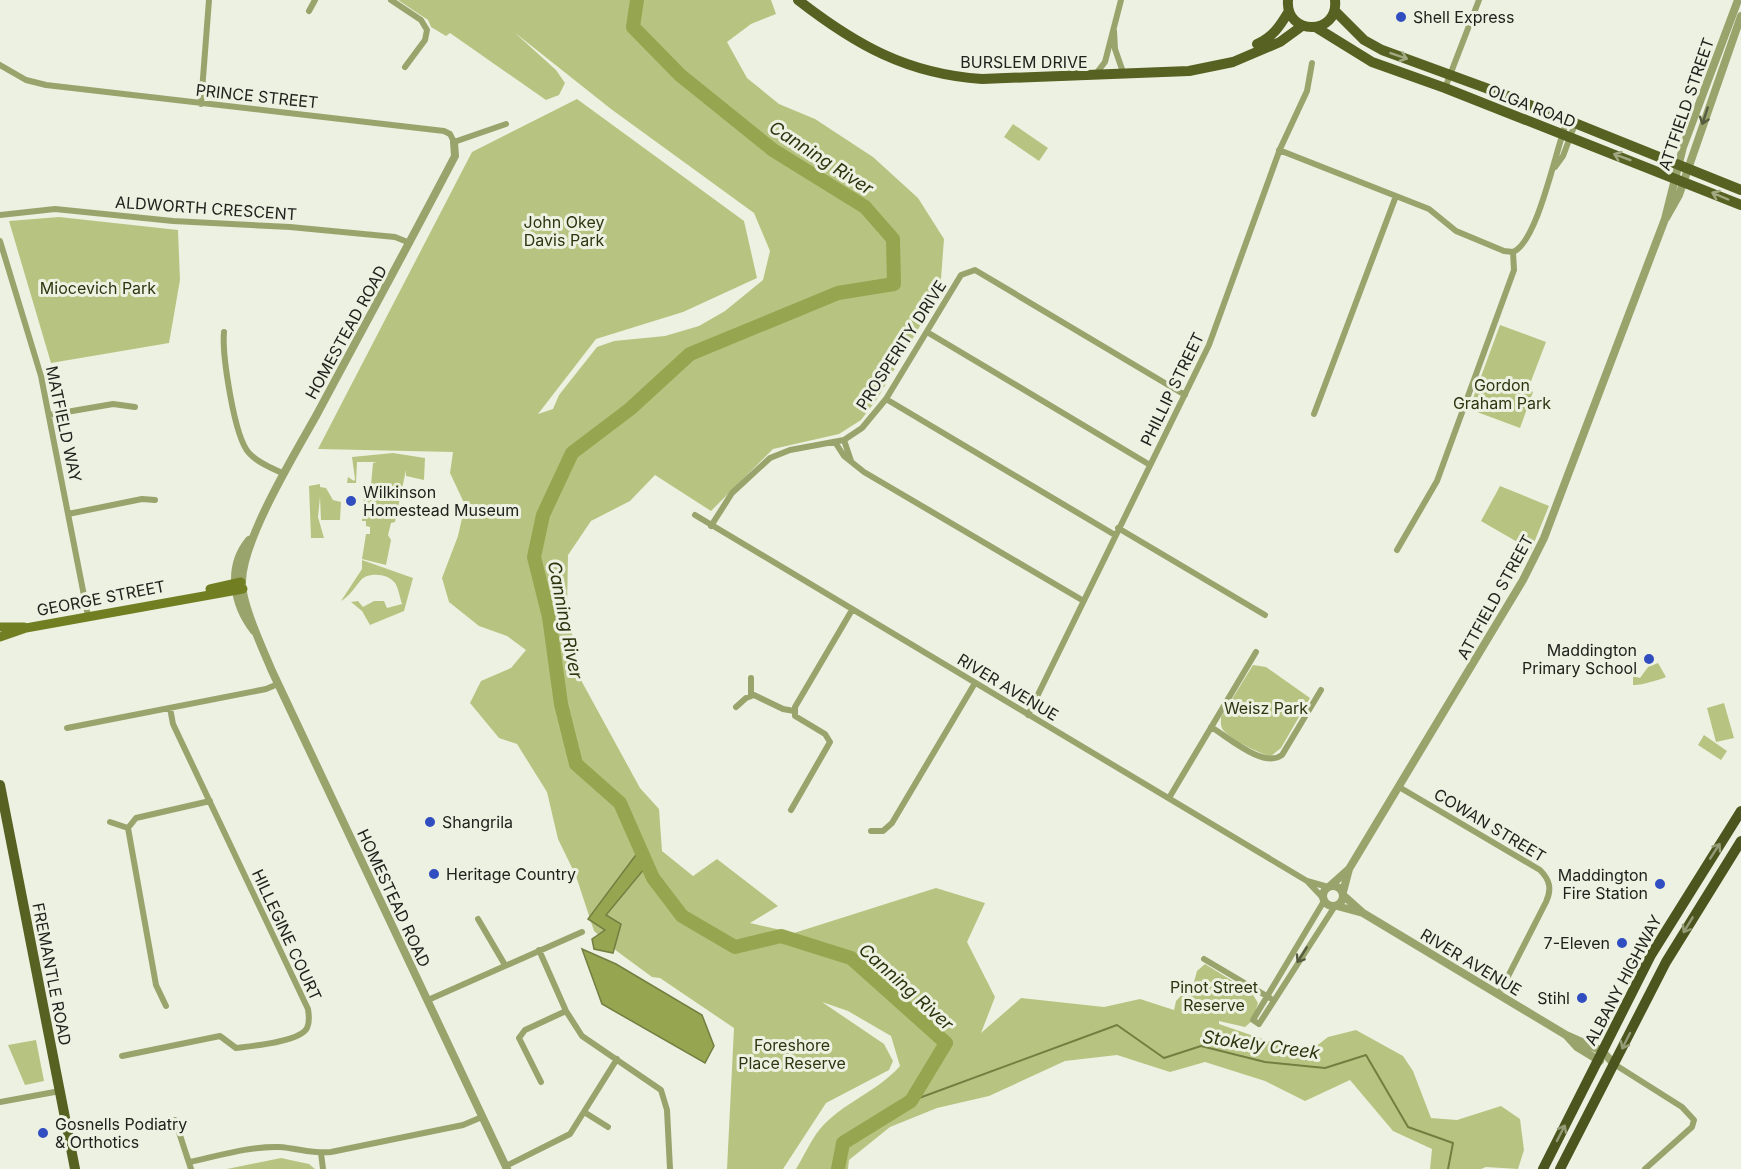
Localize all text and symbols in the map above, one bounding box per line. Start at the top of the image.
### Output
place label: Shell Express [1413,7,1514,27]
marker: Shell Express [1394,10,1408,24]
street label: ATTFIELD STREET [1654,35,1718,173]
one-way arrow [1389,51,1408,62]
street label: BURSLEM DRIVE [960,52,1088,72]
street label: PRINCE STREET [195,80,319,112]
street label: OLGA ROAD [1485,80,1579,132]
one-way arrow [1698,106,1709,125]
water label: Canning River [765,116,878,200]
one-way arrow [1614,151,1632,162]
one-way arrow [1711,190,1730,201]
street label: ALDWORTH CRESCENT [114,192,298,224]
park label: John Okey Davis Park [524,212,604,250]
street label: HOMESTEAD ROAD [301,262,391,402]
street label: PROSPERITY DRIVE [852,277,950,413]
park label: Miocevich Park [40,278,156,298]
street label: PHILLIP STREET [1136,329,1208,449]
street label: MATFIELD WAY [42,364,86,484]
park label: Gordon Graham Park [1453,375,1551,413]
place label: Wilkinson Homestead Museum [363,482,519,520]
marker: Wilkinson Homestead Museum [344,494,358,508]
street label: ATTFIELD STREET [1452,531,1538,663]
water label: Canning River [544,559,587,682]
street label: GEORGE STREET [35,576,167,620]
place label: Maddington Primary School [1522,640,1637,678]
street label: RIVER AVENUE [954,649,1062,725]
marker: Maddington Primary School [1642,652,1656,666]
park label: Weisz Park [1224,698,1308,718]
street label: COWAN STREET [1430,784,1550,866]
place label: Shangrila [442,812,513,832]
marker: Shangrila [423,815,437,829]
street label: HOMESTEAD ROAD [353,826,435,970]
one-way arrow [1709,843,1721,860]
place label: Heritage Country [446,864,576,884]
place label: Maddington Fire Station [1558,865,1648,903]
street label: HILLEGINE COURT [248,866,326,1004]
marker: Heritage Country [427,867,441,881]
marker: Maddington Fire Station [1653,877,1667,891]
street label: FREMANTLE ROAD [28,901,76,1047]
street label: ALBANY HIGHWAY [1580,911,1666,1049]
one-way arrow [1681,916,1693,933]
street label: RIVER AVENUE [1417,924,1525,1000]
place label: 7-Eleven [1544,933,1610,953]
marker: 7-Eleven [1615,936,1629,950]
water label: Canning River [855,939,959,1035]
one-way arrow [1296,946,1308,963]
park label: Pinot Street Reserve [1170,977,1258,1015]
place label: Stihl [1537,988,1570,1008]
marker: Stihl [1575,991,1589,1005]
water label: Stokely Creek [1201,1026,1322,1063]
one-way arrow [1620,1031,1631,1049]
park label: Foreshore Place Reserve [738,1035,846,1073]
place label: Gosnells Podiatry & Orthotics [55,1114,187,1152]
one-way arrow [1555,1125,1567,1143]
marker: Gosnells Podiatry & Orthotics [36,1126,50,1140]

